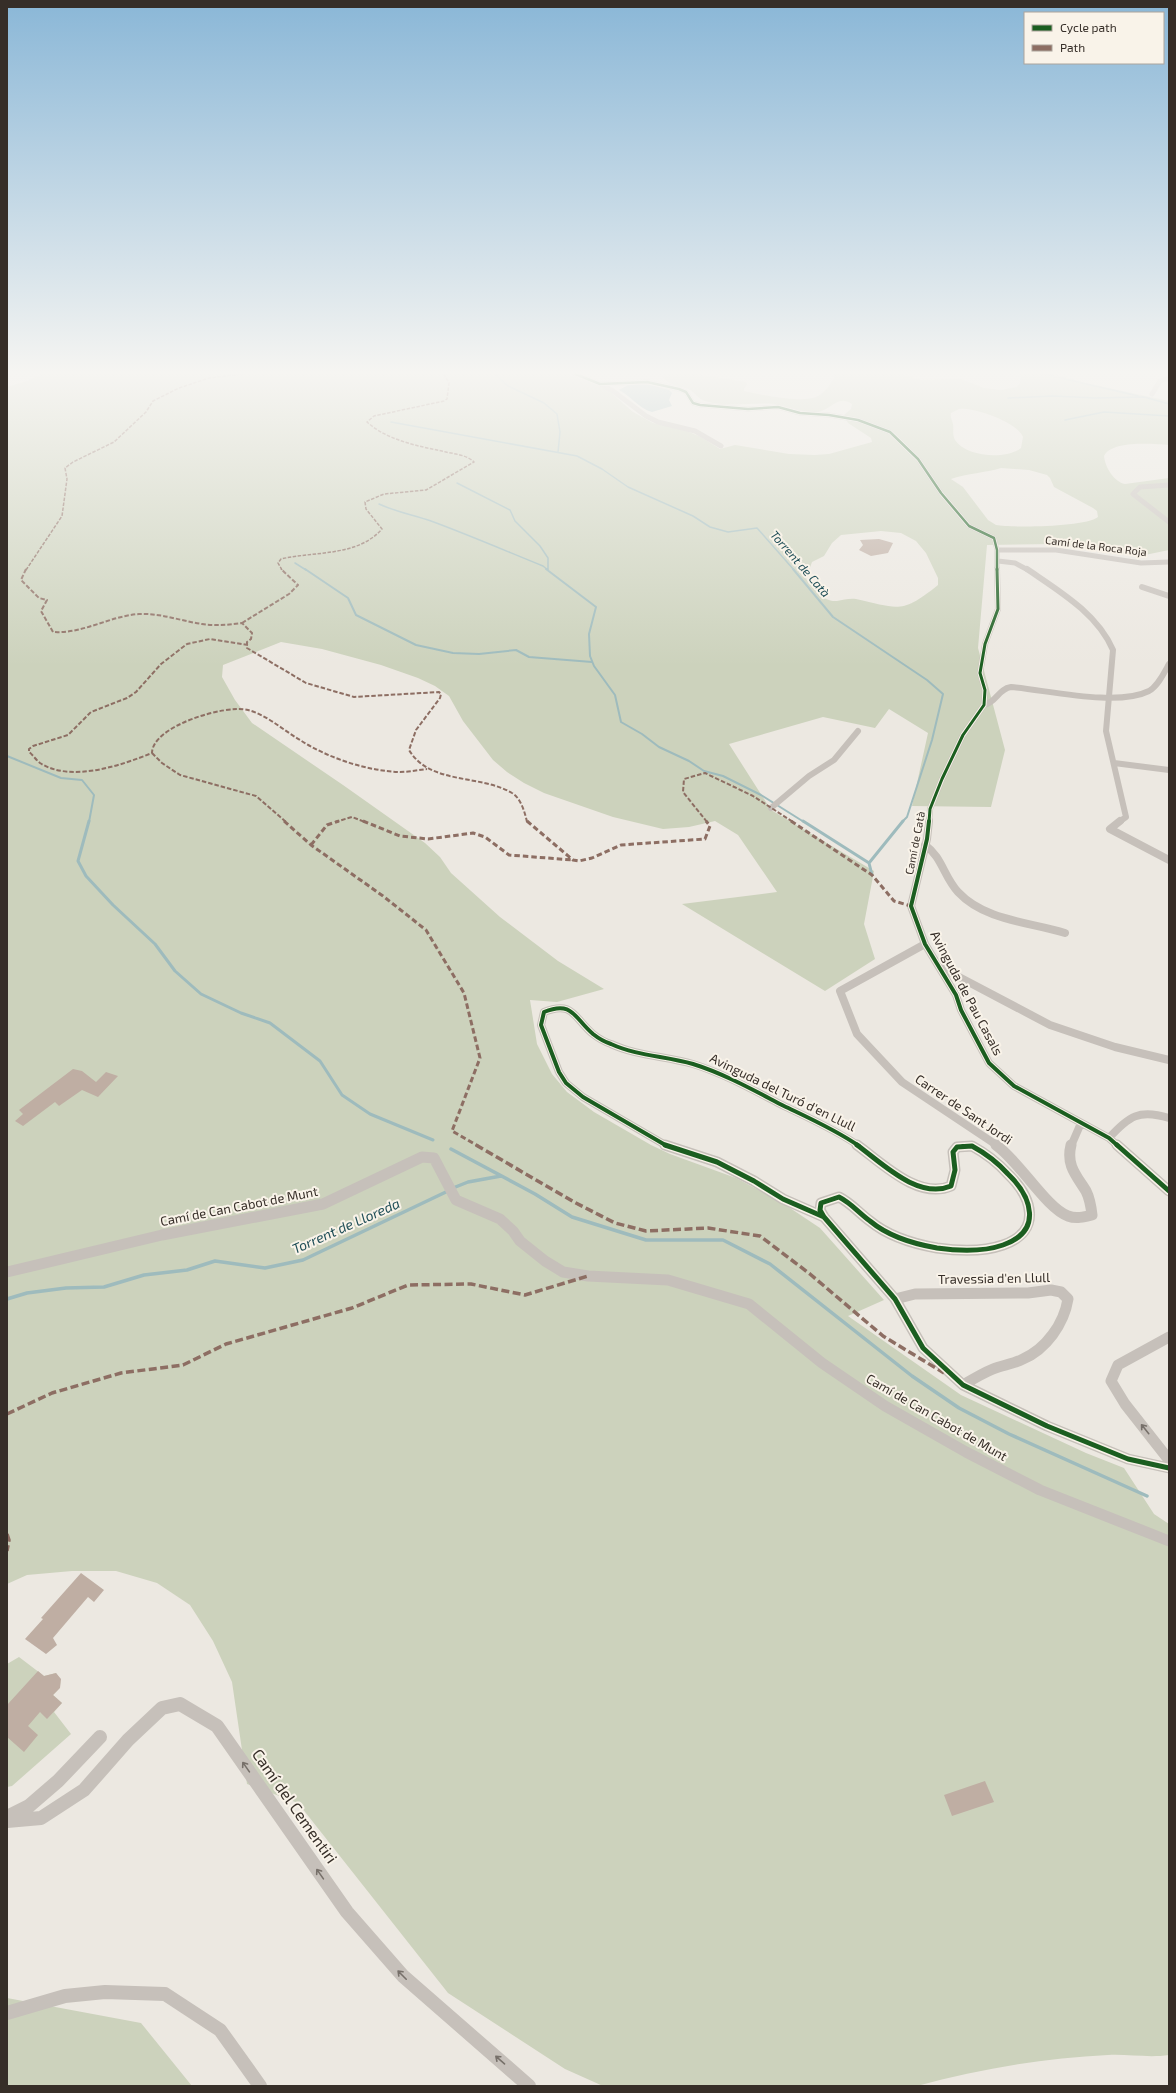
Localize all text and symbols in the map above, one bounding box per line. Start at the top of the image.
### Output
legend [1024,12,1164,64]
text: Cycle path [1060,20,1117,34]
text: Path [1060,40,1085,54]
water label: Torrent de Catà [768,527,833,600]
street label: Camí de la Roca Roja [1044,533,1148,559]
street label: Camí de Catà [902,810,927,876]
street label: Avinguda de Pau Casals [927,928,1007,1058]
street label: Avinguda del Turó d'en Llull [707,1050,859,1134]
street label: Carrer de Sant Jordi [912,1070,1016,1148]
street label: Camí de Can Cabot de Munt [159,1183,319,1229]
water label: Torrent de Lloreda [289,1194,402,1257]
street label: Travessia d'en Llull [938,1269,1050,1287]
street label: Camí de Can Cabot de Munt [864,1370,1010,1464]
one-way arrow [1141,1423,1150,1434]
street label: Camí del Cementiri [249,1745,342,1867]
one-way arrow [242,1762,250,1773]
one-way arrow [316,1869,324,1880]
one-way arrow [397,1970,407,1980]
one-way arrow [495,2056,505,2065]

